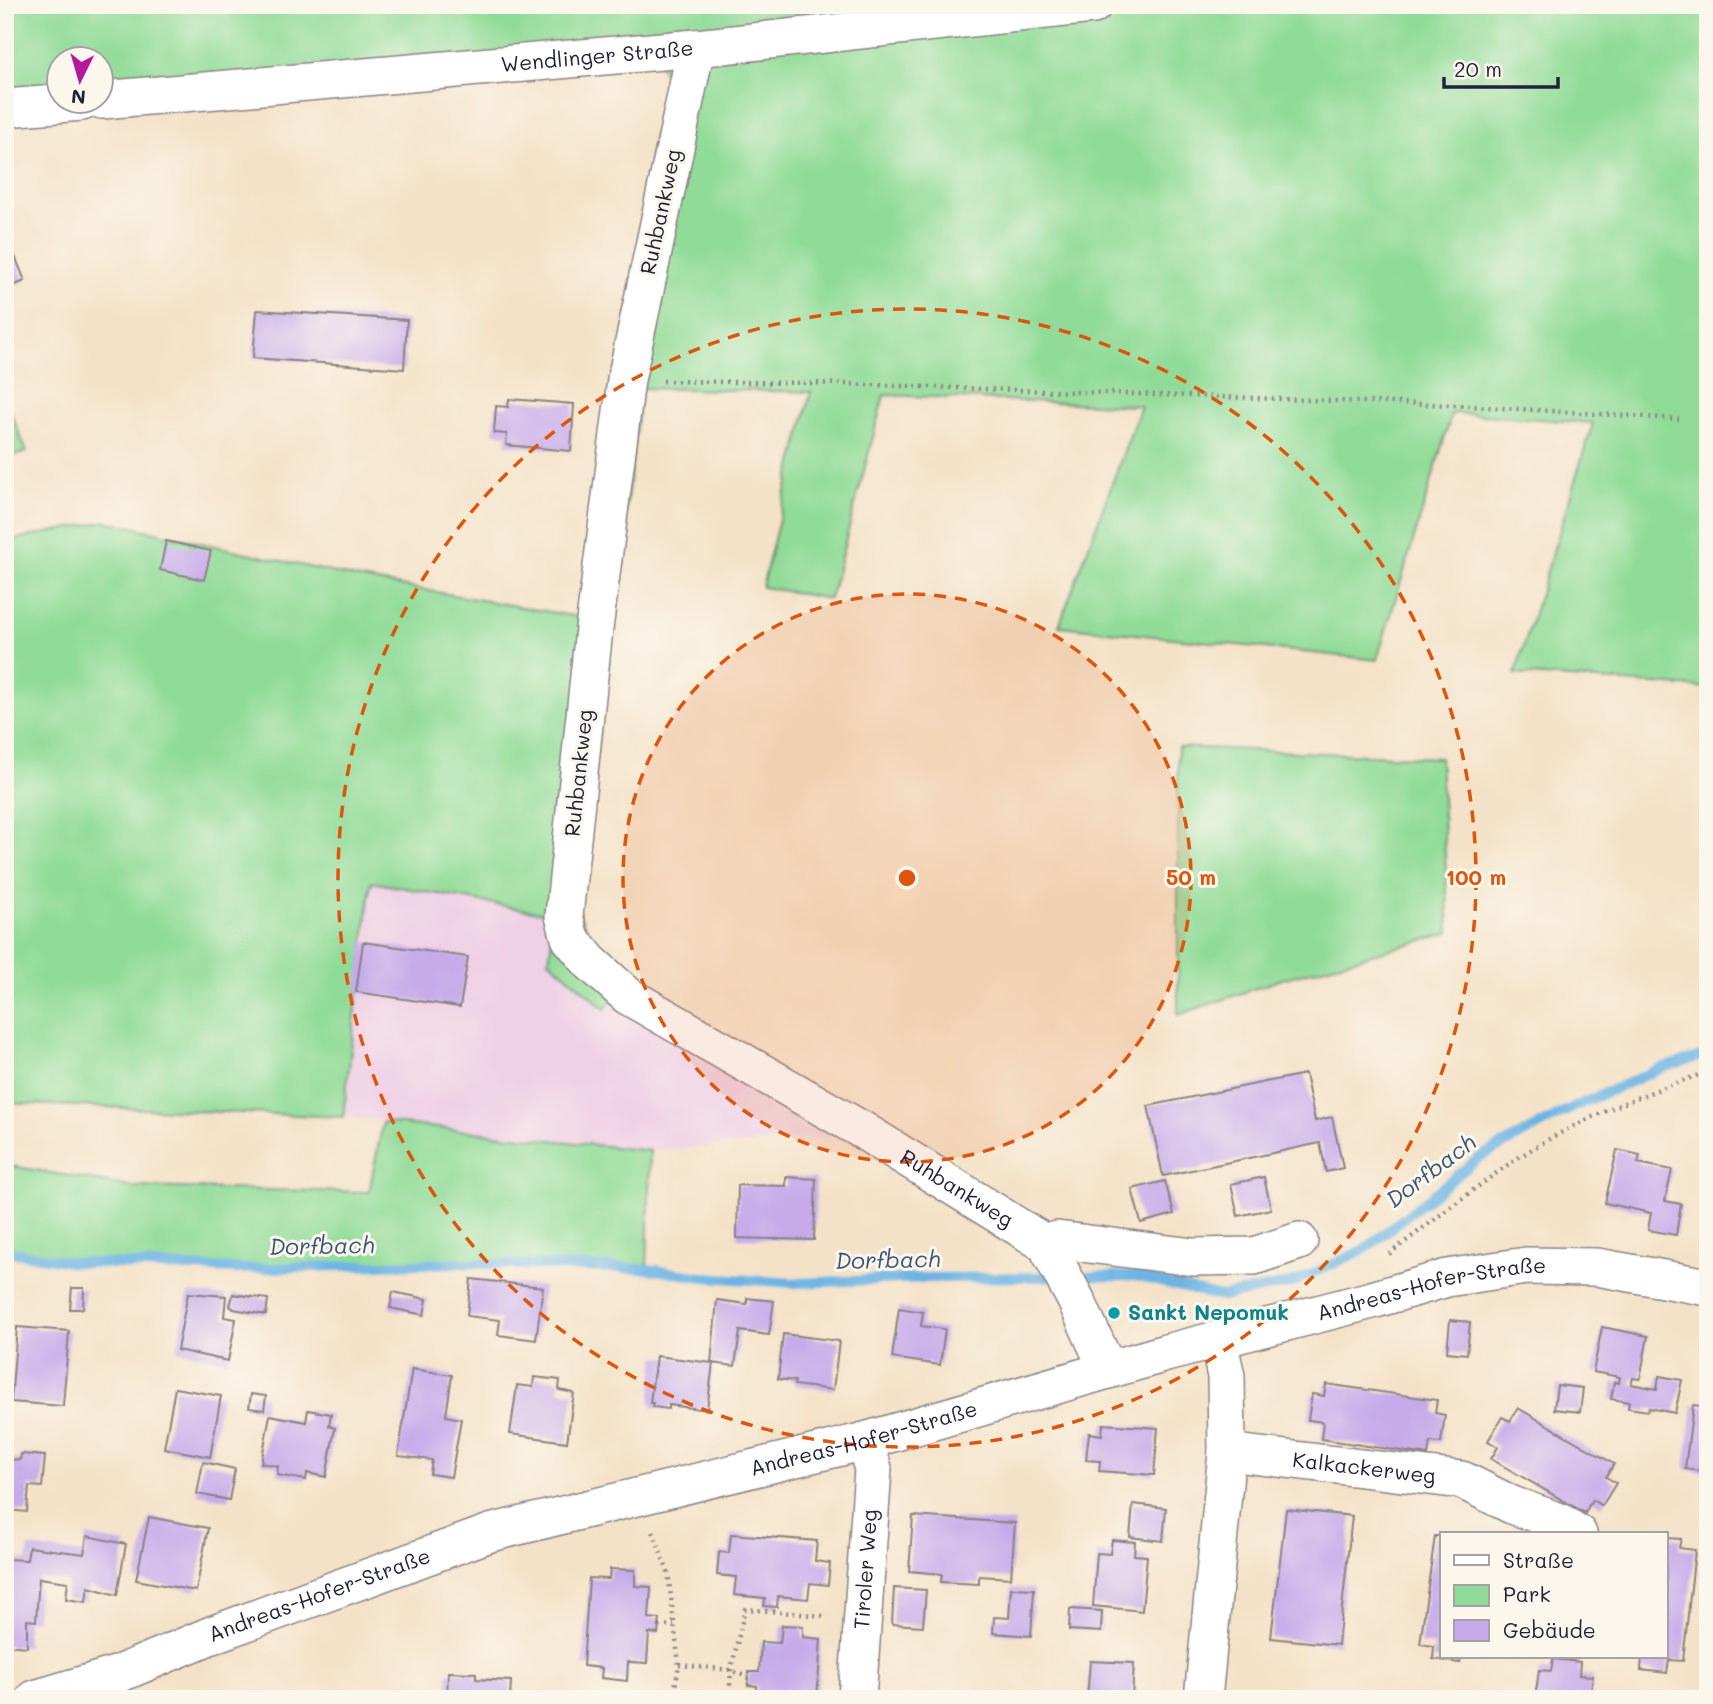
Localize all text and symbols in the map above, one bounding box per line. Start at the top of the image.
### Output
street label: Wendlinger Straße [500,33,694,77]
north arrow [46,46,116,116]
scale bar [1444,46,1557,90]
text: 20 m [1454,55,1502,82]
text: N [70,84,87,111]
street label: Ruhbankweg [633,147,686,277]
street label: Ruhbankweg [557,708,598,838]
text: 50 m [1166,863,1216,890]
text: 100 m [1446,863,1506,890]
centre of rings [895,866,919,890]
water label: Dorfbach [1379,1126,1482,1214]
street label: Ruhbankweg [896,1142,1019,1232]
water label: Dorfbach [269,1229,375,1261]
water label: Dorfbach [835,1243,941,1275]
street label: Andreas-Hofer-Straße [1314,1251,1546,1326]
place label: Sankt Nepomuk [1128,1298,1289,1325]
marker: Sankt Nepomuk [1106,1305,1122,1321]
street label: Andreas-Hofer-Straße [747,1394,980,1481]
street label: Kalkackerweg [1291,1445,1437,1489]
street label: Tiroler Weg [847,1508,882,1630]
legend [1440,1532,1668,1658]
street label: Andreas-Hofer-Straße [204,1541,434,1647]
text: Straße [1503,1546,1574,1573]
text: Park [1503,1580,1551,1607]
text: Gebäude [1503,1616,1596,1643]

